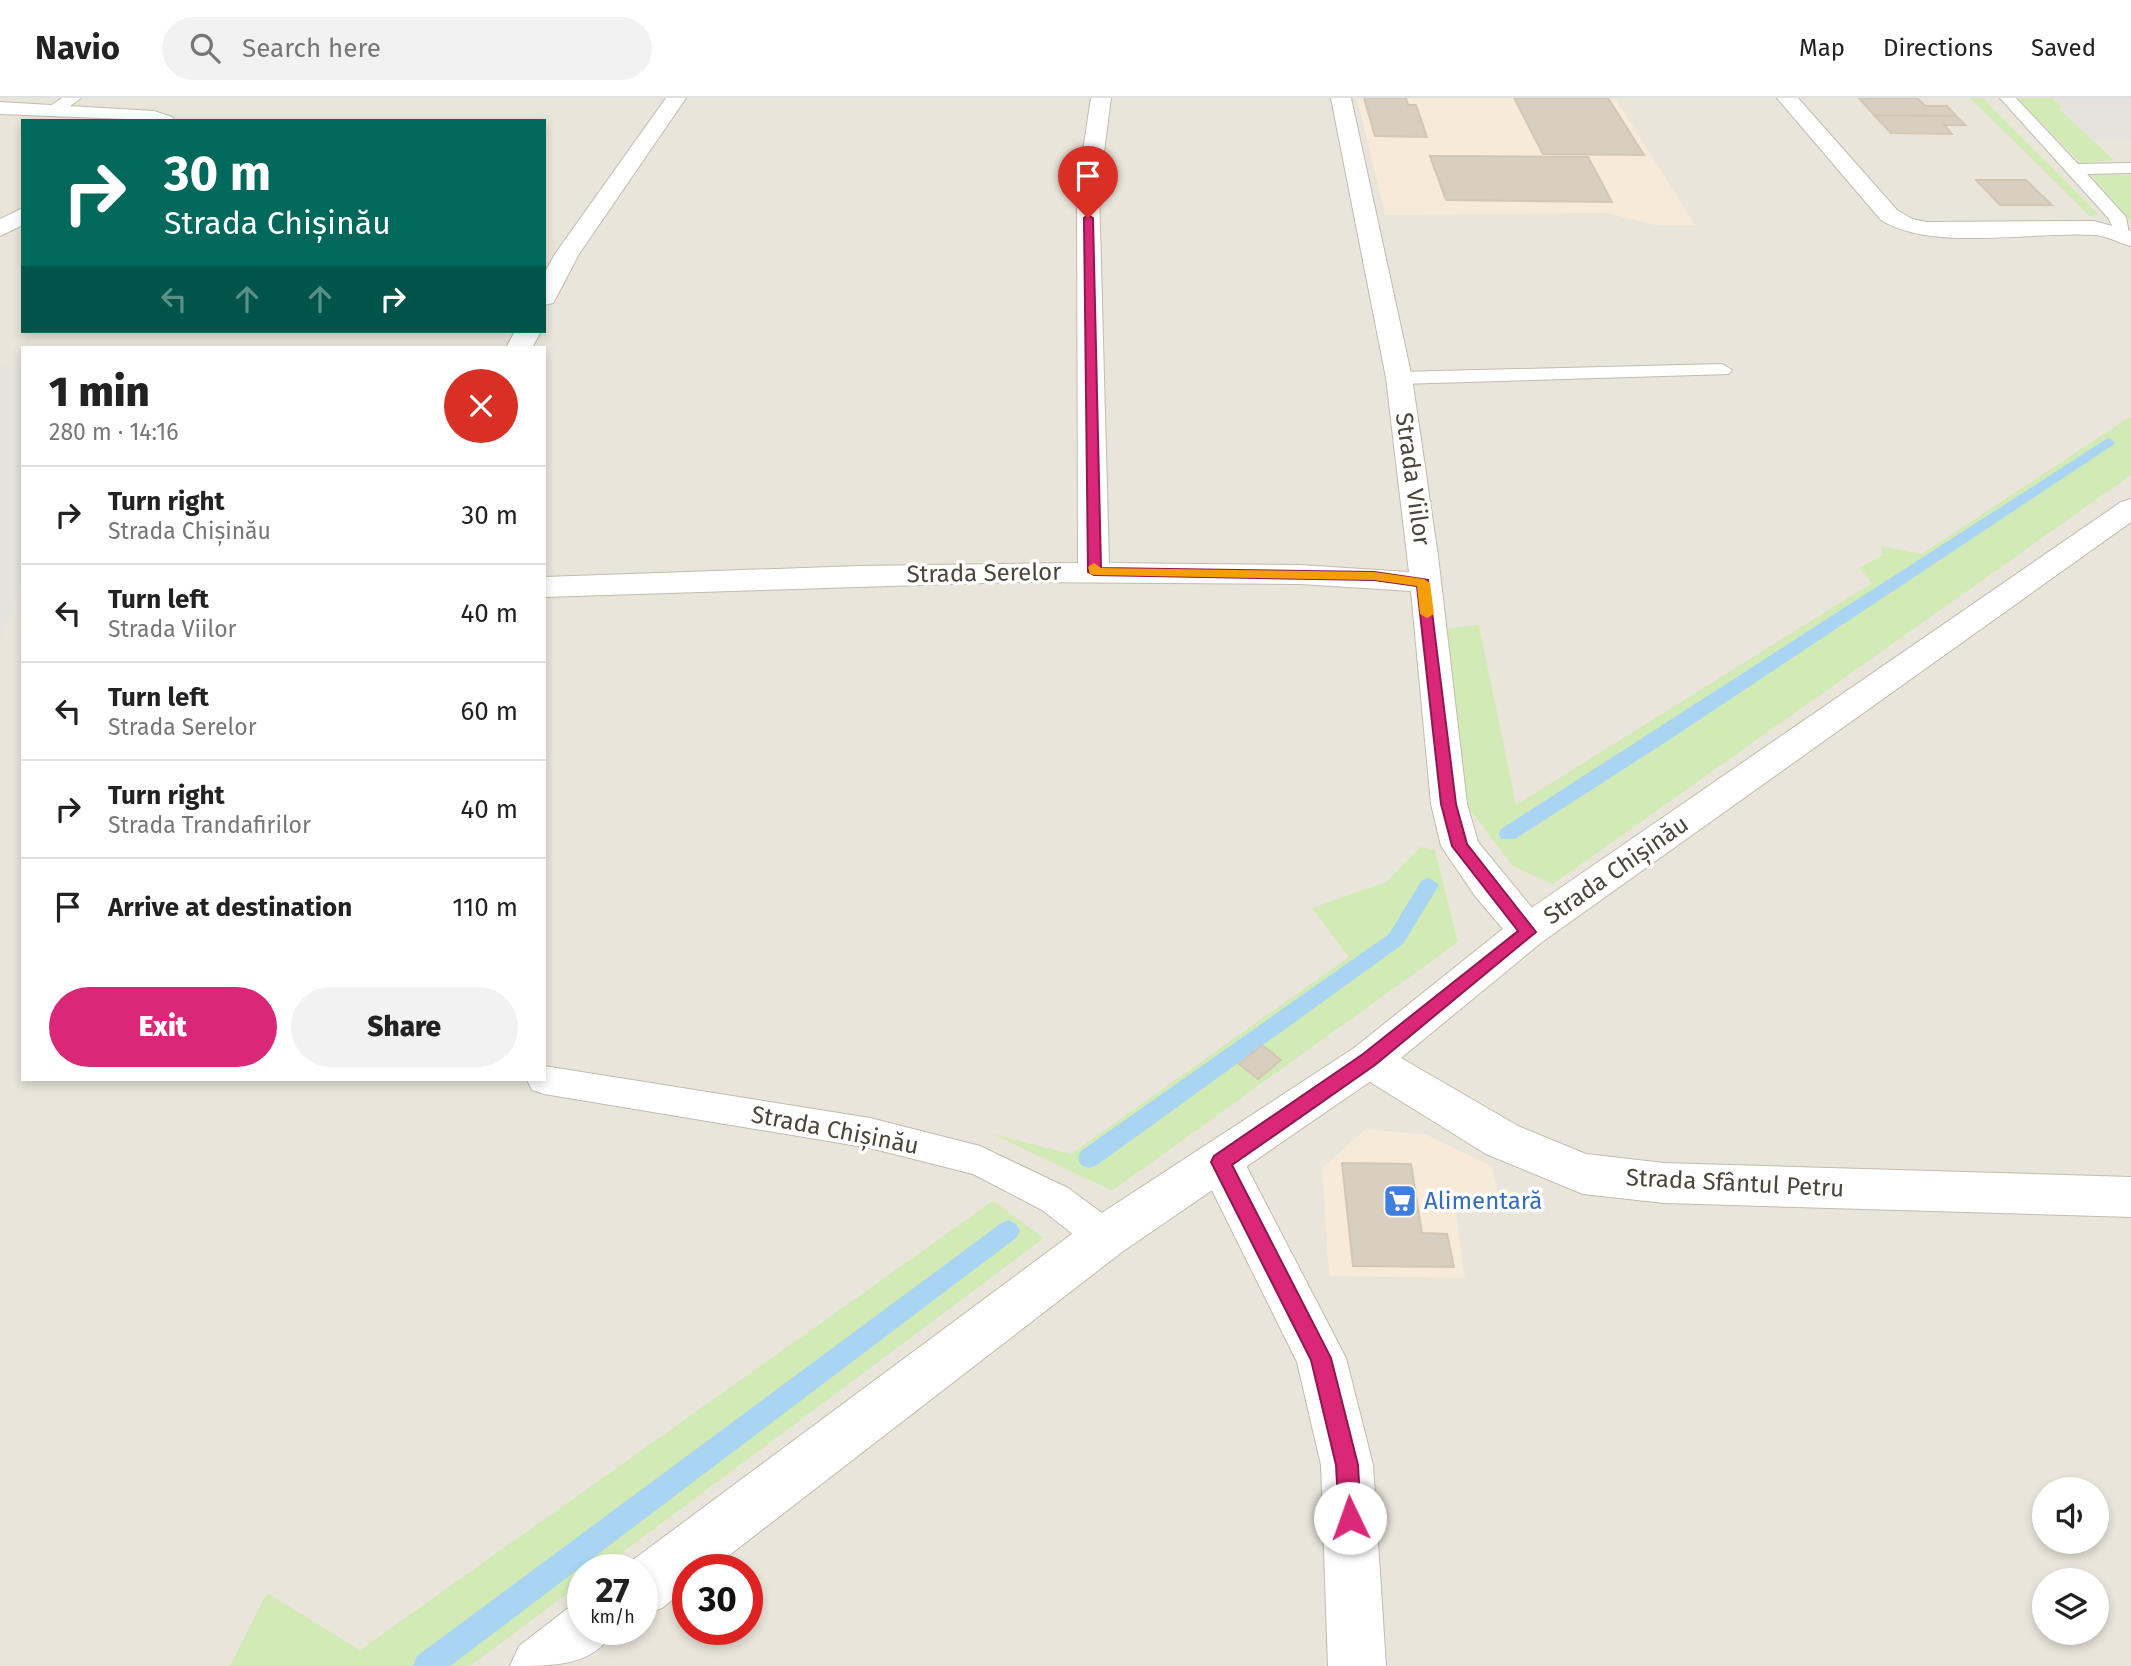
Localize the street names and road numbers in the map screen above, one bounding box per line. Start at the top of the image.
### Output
street label: Strada Viilor [1390,411,1436,548]
street label: Strada Serelor [906,558,1062,588]
street label: Strada Chișinău [1538,810,1694,931]
street label: Strada Chișinău [749,1100,921,1161]
street label: Strada Sfântul Petru [1625,1163,1845,1203]

